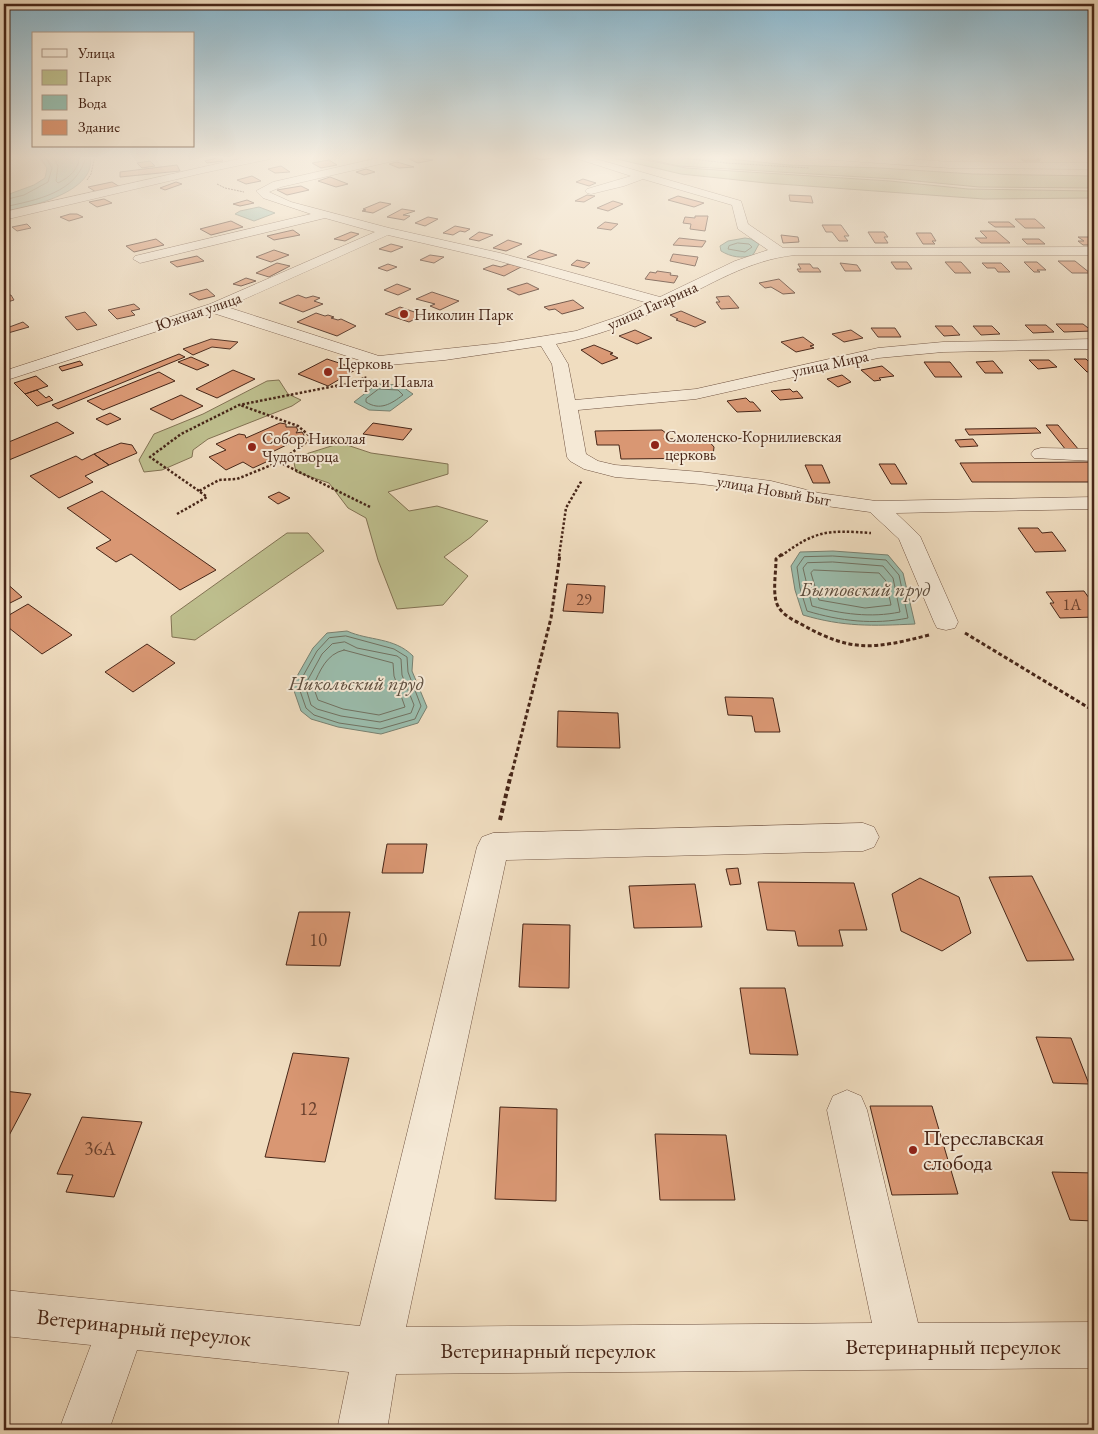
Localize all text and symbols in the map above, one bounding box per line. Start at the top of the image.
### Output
legend [32,32,195,148]
text: Улица [77,43,115,62]
text: Парк [78,67,111,86]
text: Вода [78,93,107,112]
text: Здание [78,117,120,136]
street label: улица Гагарина [604,276,701,335]
street label: Южная улица [152,287,245,336]
place label: Николин Парк [414,304,514,325]
marker: Николин Парк [398,308,410,320]
street label: улица Мира [790,345,871,382]
place label: Церковь Петра и Павла [338,353,434,392]
marker: Церковь Петра и Павла [322,366,334,378]
place label: Смоленско-Корнилиевская церковь [665,426,842,465]
place label: Собор Николая Чудотворца [262,428,366,467]
marker: Смоленско-Корнилиевская церковь [649,439,661,451]
marker: Собор Николая Чудотворца [246,441,258,453]
street label: улица Новый Быт [715,470,833,511]
water label: Бытовский пруд [799,576,930,602]
house number: 29 [576,589,592,610]
house number: 1А [1063,594,1082,615]
water label: Никольский пруд [288,670,423,696]
house number: 10 [309,927,327,952]
house number: 12 [299,1096,317,1121]
place label: Переславская слобода [923,1123,1044,1177]
house number: 36А [84,1136,117,1161]
marker: Переславская слобода [907,1144,919,1156]
street label: Ветеринарный переулок [35,1302,253,1353]
street label: Ветеринарный переулок [845,1332,1061,1361]
street label: Ветеринарный переулок [440,1336,656,1365]

